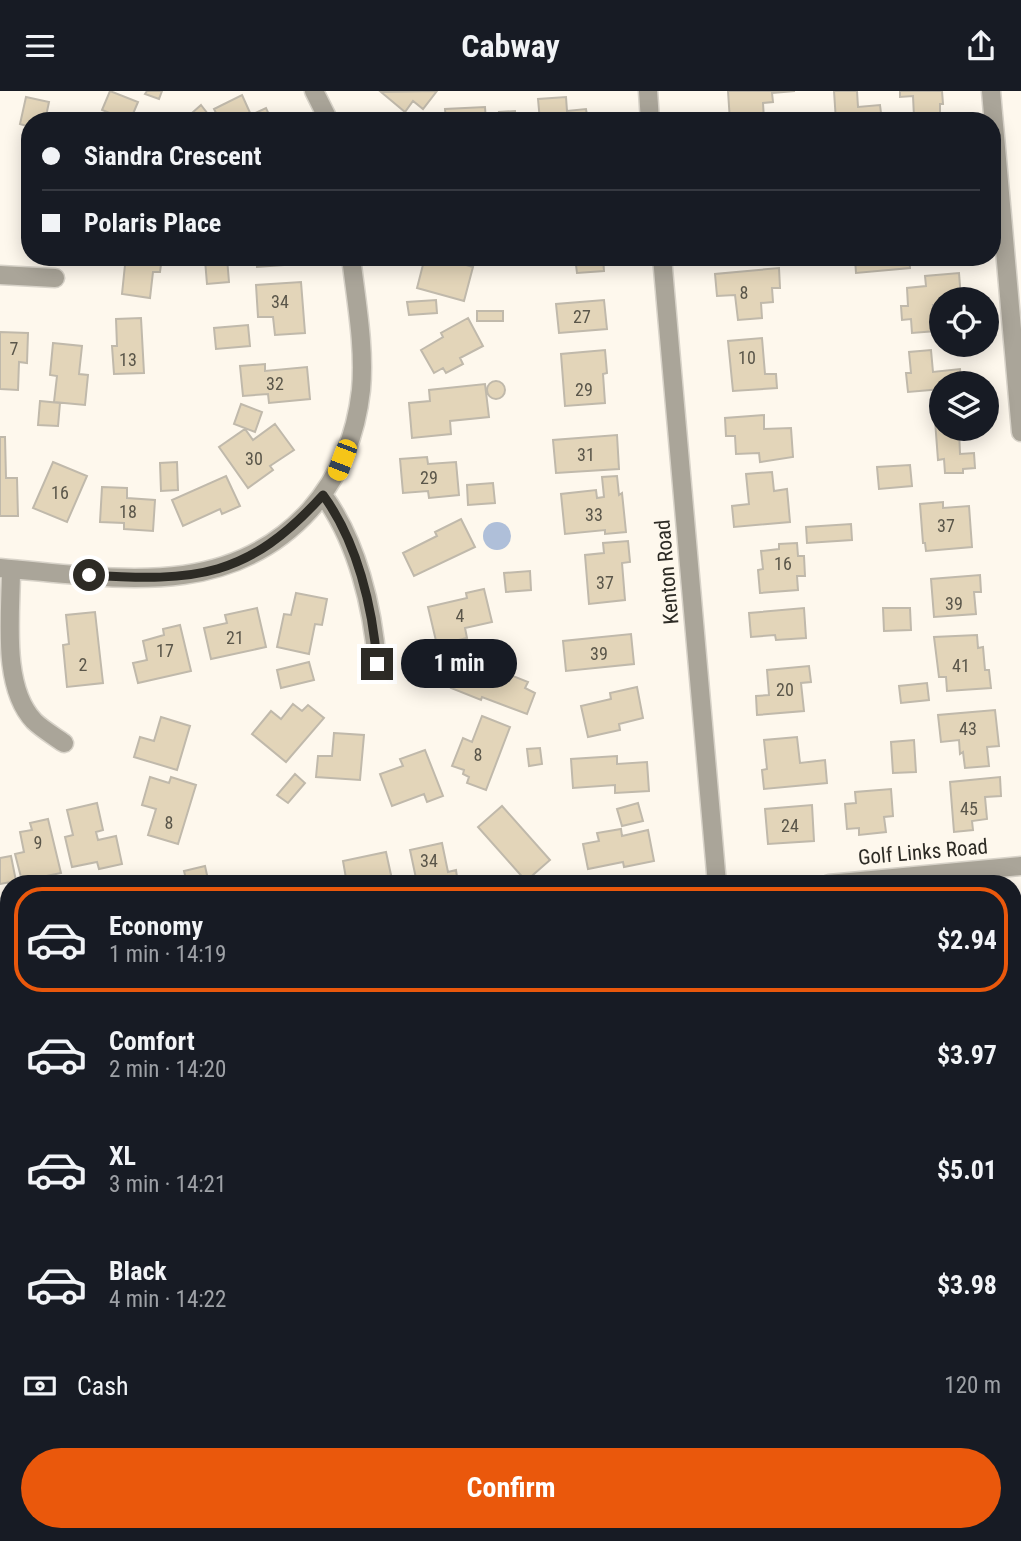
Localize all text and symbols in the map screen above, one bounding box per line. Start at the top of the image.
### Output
icon: menu [21,27,59,65]
text: Cabway [461,27,560,65]
icon: share [962,27,1000,65]
text: Siandra Crescent [84,141,262,171]
text: Polaris Place [84,208,221,238]
house number: 8 [740,282,748,303]
map controls [929,287,999,441]
button: locate [929,287,999,357]
house number: 34 [271,291,289,312]
house number: 27 [573,306,591,327]
house number: 7 [10,338,19,359]
house number: 10 [738,347,756,368]
house number: 13 [119,349,137,370]
button: layers [929,371,999,441]
house number: 32 [266,373,284,394]
house number: 29 [575,379,593,400]
car [325,437,360,483]
house number: 31 [577,444,595,465]
house number: 30 [245,448,263,469]
house number: 29 [420,467,438,488]
house number: 16 [51,482,69,503]
house number: 18 [119,501,137,522]
house number: 33 [585,504,603,525]
house number: 37 [937,515,955,536]
street label: Kenton Road [650,519,684,625]
house number: 16 [774,553,792,574]
route start [73,559,105,591]
house number: 37 [596,572,614,593]
house number: 39 [945,593,963,614]
house number: 4 [456,605,465,626]
house number: 21 [226,627,244,648]
callout: 1 min [402,639,517,689]
house number: 17 [156,640,174,661]
house number: 39 [590,643,608,664]
route end [361,648,393,680]
text: 1 min [433,650,485,677]
house number: 2 [79,654,88,675]
house number: 41 [952,655,970,676]
house number: 20 [776,679,794,700]
house number: 43 [959,718,977,739]
house number: 8 [474,744,482,765]
house number: 45 [960,798,978,819]
house number: 8 [165,812,173,833]
house number: 24 [781,815,799,836]
house number: 9 [34,832,42,853]
street label: Golf Links Road [857,834,989,870]
house number: 34 [420,850,438,871]
icon: car [25,908,88,971]
text: Economy [109,911,203,941]
text: $2.94 [937,925,997,955]
text: 1 min · 14:19 [109,941,226,968]
icon: car [25,1023,88,1086]
text: Comfort [109,1026,195,1056]
text: $3.97 [937,1040,997,1070]
text: 2 min · 14:20 [109,1056,226,1083]
icon: car [25,1138,88,1201]
text: XL [109,1141,136,1171]
text: $5.01 [937,1155,997,1185]
text: 3 min · 14:21 [109,1171,226,1198]
icon: car [25,1253,88,1316]
text: Black [109,1256,167,1286]
text: $3.98 [937,1270,997,1300]
text: 4 min · 14:22 [109,1286,226,1313]
icon: cash [21,1367,59,1405]
text: Cash [77,1371,129,1401]
text: 120 m [944,1372,1001,1399]
button: Confirm [21,1448,1001,1528]

